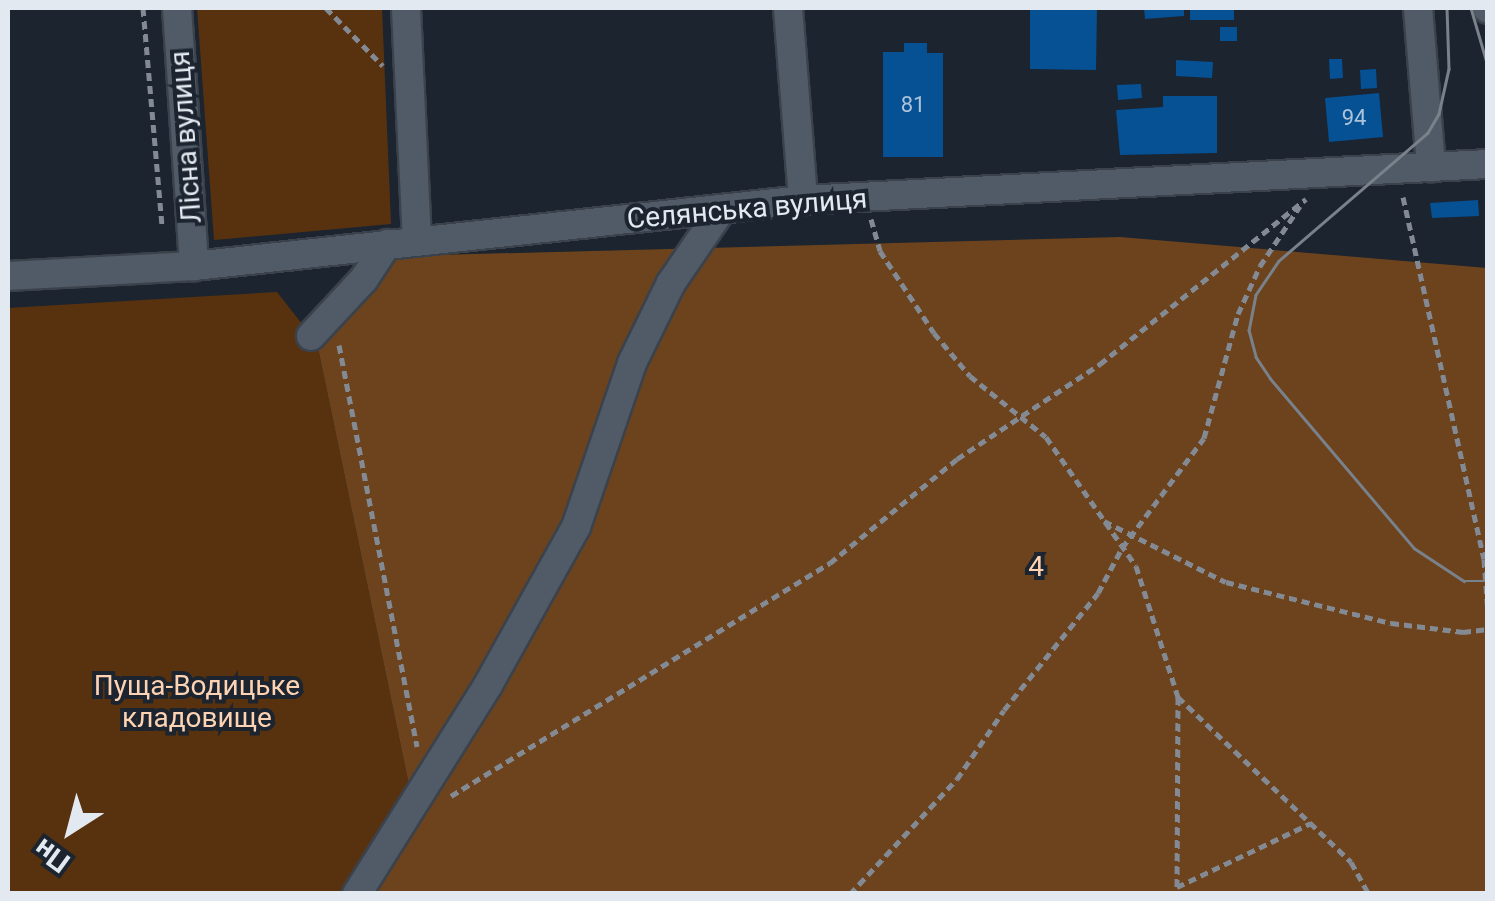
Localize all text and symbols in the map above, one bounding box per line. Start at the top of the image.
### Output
street label: Лісна вулиця [163,50,209,224]
house number: 81 [901,92,925,118]
house number: 94 [1342,105,1366,131]
street label: Селянська вулиця [626,182,868,236]
park label: 4 [1028,550,1044,584]
park label: Пуща-Водицьке кладовище [94,669,300,735]
north arrow [20,781,120,881]
text: Пн [28,832,76,880]

